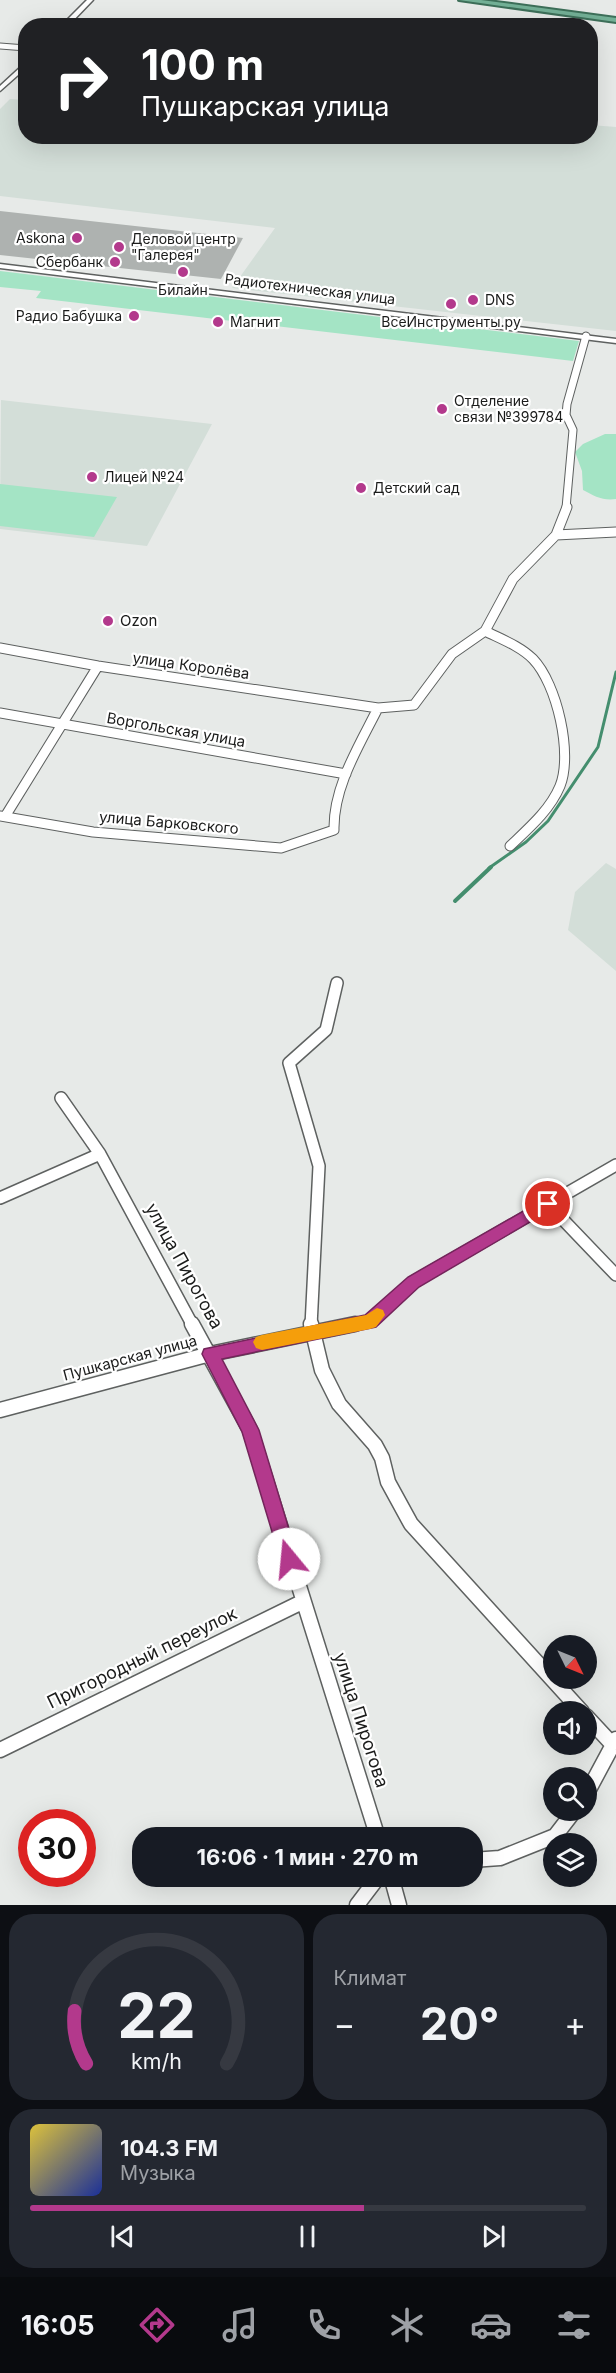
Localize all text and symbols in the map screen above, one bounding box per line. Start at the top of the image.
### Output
text: 100 m [141,39,264,90]
icon: right [42,42,120,120]
text: Пушкарская улица [141,90,389,123]
place label: Askona [16,229,65,246]
place label: Деловой центр "Галерея" [131,230,236,263]
marker: Askona [70,231,84,245]
marker: Деловой центр "Галерея" [112,240,126,254]
place label: Сбербанк [36,253,103,270]
marker: Сбербанк [108,255,122,269]
marker: Билайн [176,265,190,279]
street label: Радиотехническая улица [224,270,396,307]
place label: Билайн [158,281,208,298]
place label: DNS [485,291,515,308]
marker: DNS [466,293,480,307]
marker: ВсеИнструменты.ру [444,297,458,311]
place label: Радио Бабушка [16,307,122,324]
marker: Радио Бабушка [127,309,141,323]
place label: Магнит [230,313,280,330]
place label: ВсеИнструменты.ру [381,313,521,330]
marker: Магнит [211,315,225,329]
place label: Отделение связи №399784 [454,392,563,425]
marker: Отделение связи №399784 [435,402,449,416]
place label: Лицей №24 [104,468,184,485]
marker: Лицей №24 [85,470,99,484]
place label: Детский сад [373,479,460,496]
marker: Детский сад [354,481,368,495]
place label: Ozon [120,611,157,630]
marker: Ozon [101,614,115,628]
street label: улица Королёва [131,648,251,683]
street label: Воргольская улица [105,708,247,751]
street label: улица Барковского [98,807,240,838]
pin [522,1178,573,1229]
icon: arrive [531,1187,564,1220]
street label: улица Пирогова [141,1199,228,1332]
street label: Пушкарская улица [61,1330,199,1385]
position arrow [257,1527,321,1591]
street label: Пригородный переулок [43,1602,240,1713]
north arrow [543,1635,597,1689]
map controls [543,1635,597,1887]
street label: улица Пирогова [330,1650,393,1790]
button: sound [543,1701,597,1755]
button: search [543,1767,597,1821]
speed limit sign: 30 [18,1809,96,1887]
button: layers [543,1833,597,1887]
text: 16:06 · 1 мин · 270 m [196,1844,419,1870]
text: Климат [334,1966,406,1990]
text: 22 [117,1978,196,2053]
text: 20° [420,1996,499,2051]
text: − [334,2004,355,2044]
text: + [564,2004,586,2044]
text: km/h [131,2048,182,2074]
text: 104.3 FM [120,2135,218,2161]
text: Музыка [120,2161,196,2185]
icon: previous [106,2220,139,2253]
icon: pause [291,2220,324,2253]
icon: next [477,2220,510,2253]
icon: directions [136,2304,178,2346]
icon: music [219,2304,261,2346]
icon: phone [303,2304,345,2346]
icon: climate [386,2304,428,2346]
icon: car [470,2304,512,2346]
icon: filters [553,2304,595,2346]
text: 16:05 [21,2309,94,2342]

